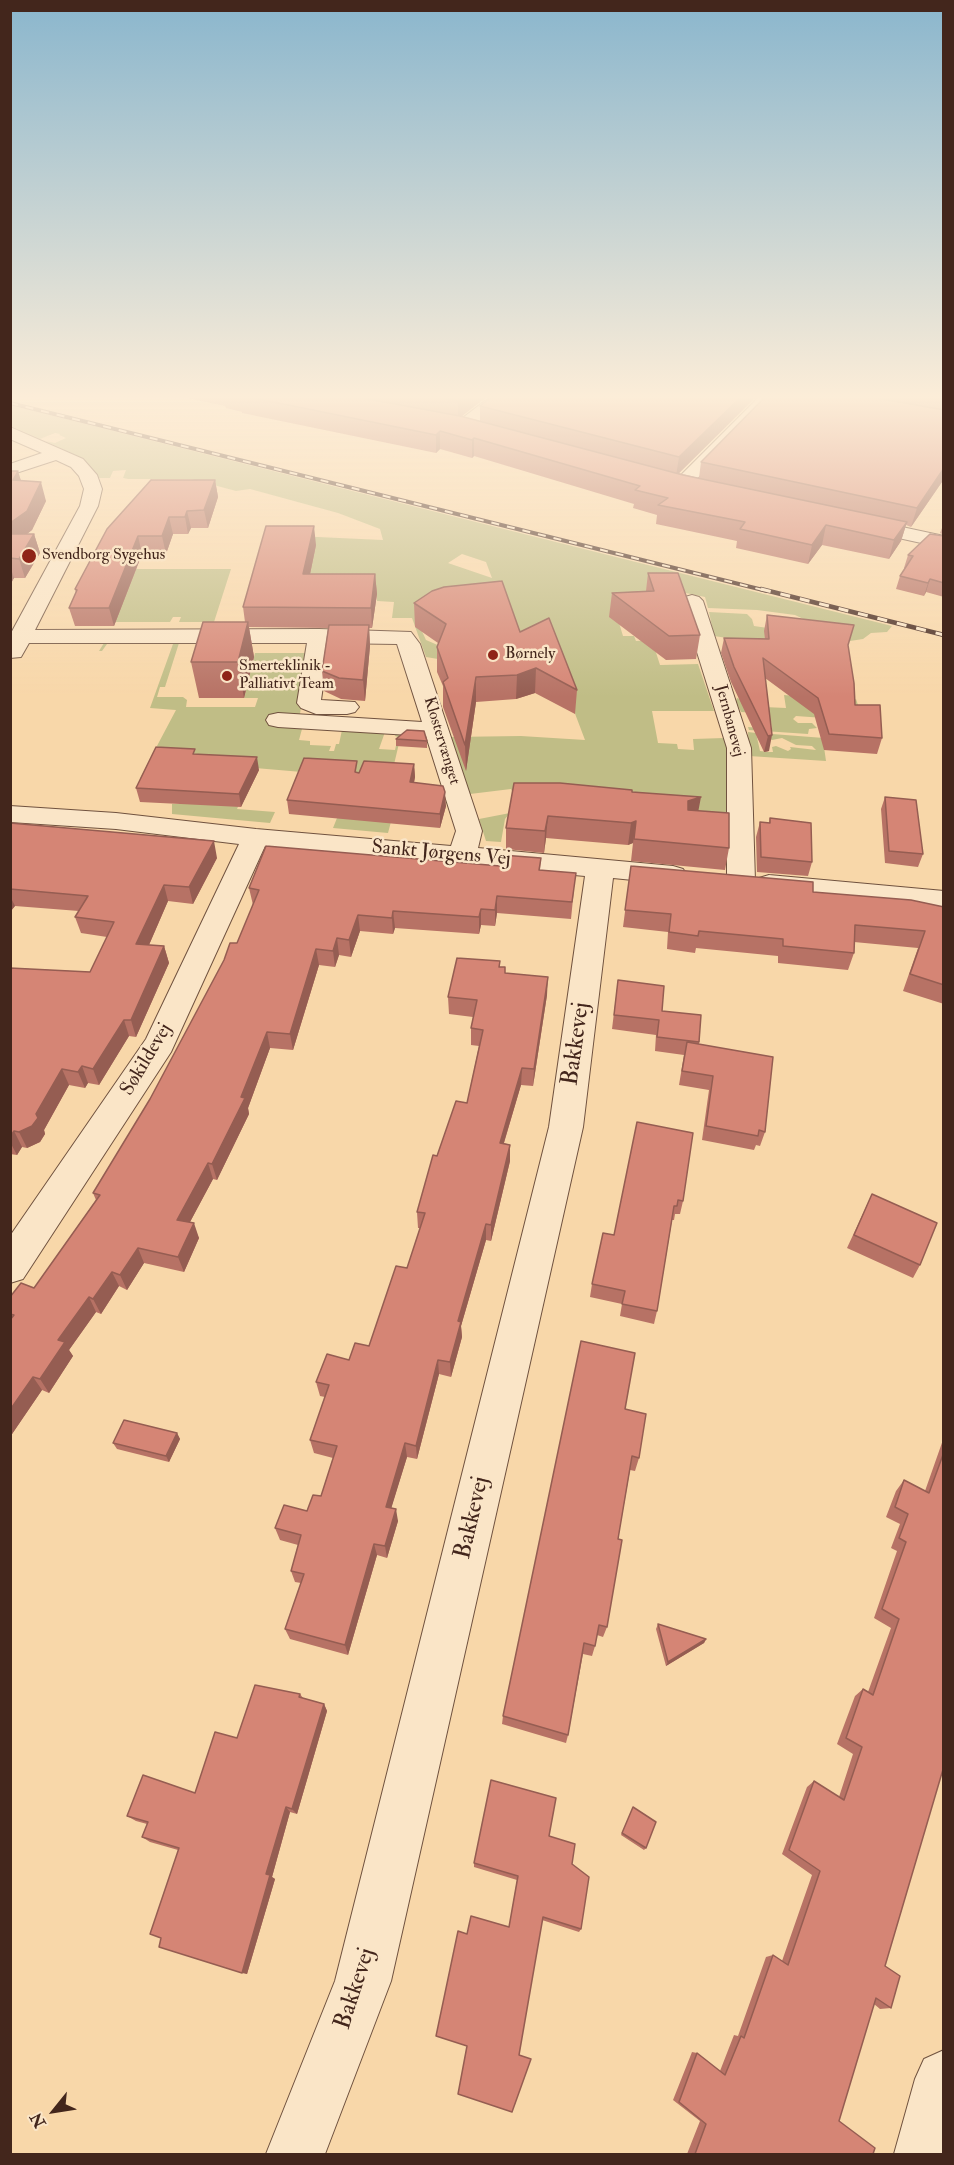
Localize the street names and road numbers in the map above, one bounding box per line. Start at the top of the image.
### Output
street label: Jernbanevej [710,683,748,759]
street label: Klostervænget [419,695,463,787]
street label: Sankt Jørgens Vej [370,836,512,872]
street label: Bakkevej [557,1000,597,1088]
street label: Søkildevej [116,1019,178,1101]
street label: Bakkevej [450,1474,496,1562]
street label: Bakkevej [329,1945,383,2033]

